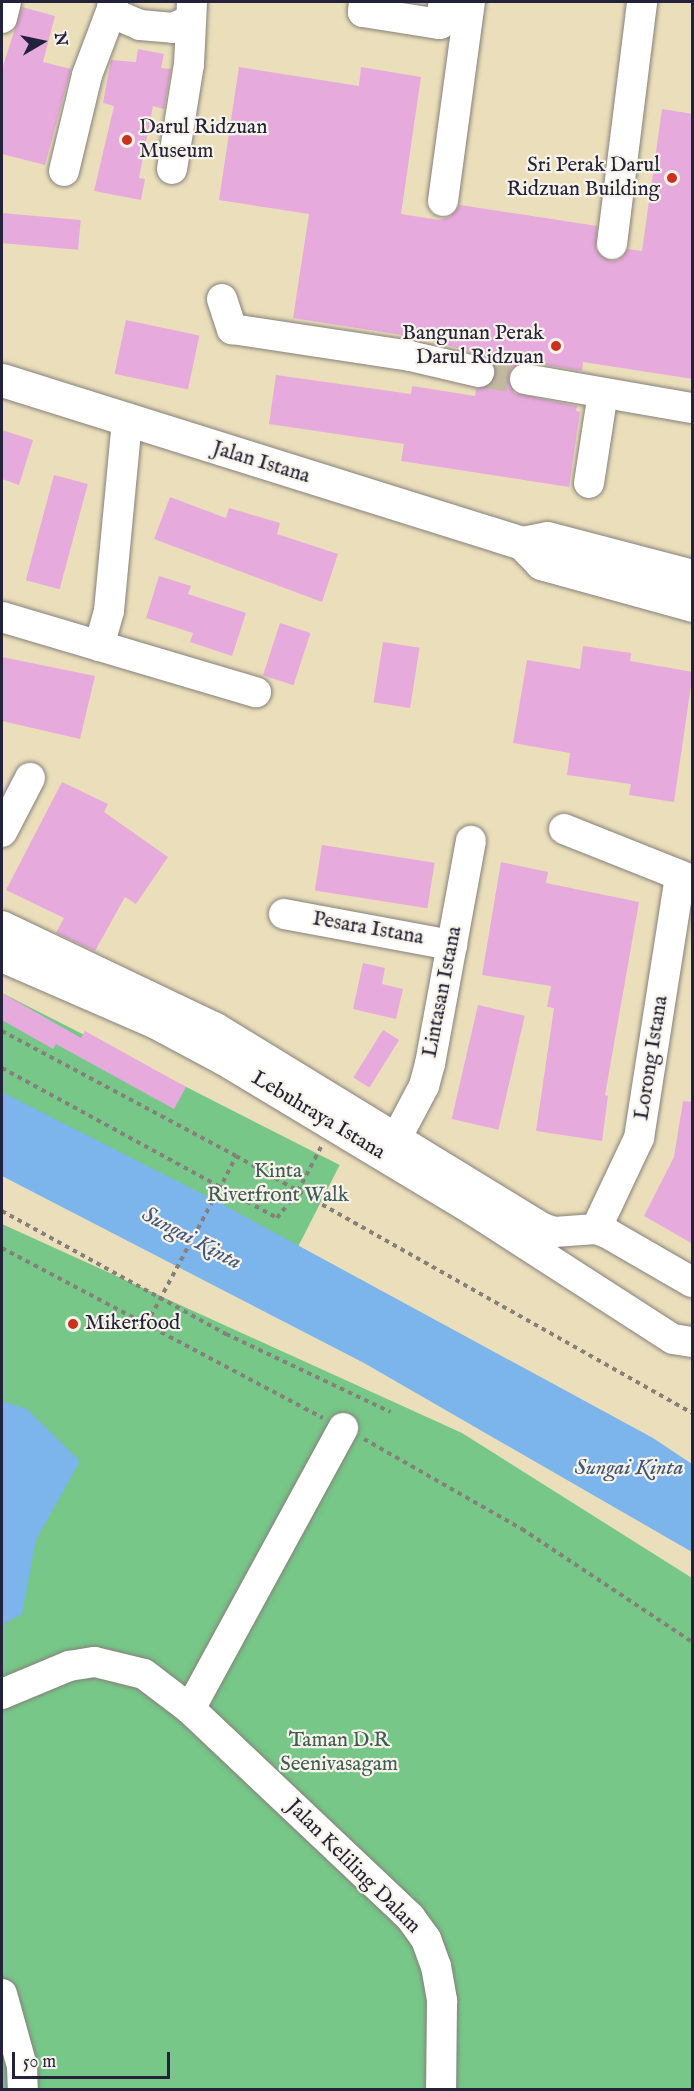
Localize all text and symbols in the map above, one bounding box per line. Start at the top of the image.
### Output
north arrow [12,12,72,72]
text: N [49,31,71,48]
place label: Darul Ridzuan Museum [139,115,267,165]
marker: Darul Ridzuan Museum [120,133,134,147]
place label: Sri Perak Darul Ridzuan Building [506,153,660,203]
marker: Sri Perak Darul Ridzuan Building [665,171,679,185]
place label: Bangunan Perak Darul Ridzuan [402,321,544,371]
marker: Bangunan Perak Darul Ridzuan [549,339,563,353]
street label: Jalan Istana [209,436,313,490]
street label: Pesara Istana [311,907,425,951]
street label: Lintasan Istana [418,924,468,1060]
street label: Lorong Istana [630,994,674,1122]
street label: Lebuhraya Istana [247,1066,389,1166]
park label: Kinta Riverfront Walk [207,1159,349,1209]
water label: Sungai Kinta [137,1202,245,1276]
place label: Mikerfood [85,1311,180,1337]
marker: Mikerfood [66,1317,80,1331]
water label: Sungai Kinta [575,1456,683,1482]
park label: Taman D.R Seenivasagam [280,1728,398,1778]
street label: Jalan Keliling Dalam [281,1795,425,1939]
scale bar [15,2040,172,2078]
text: 50 m [23,2051,56,2074]

